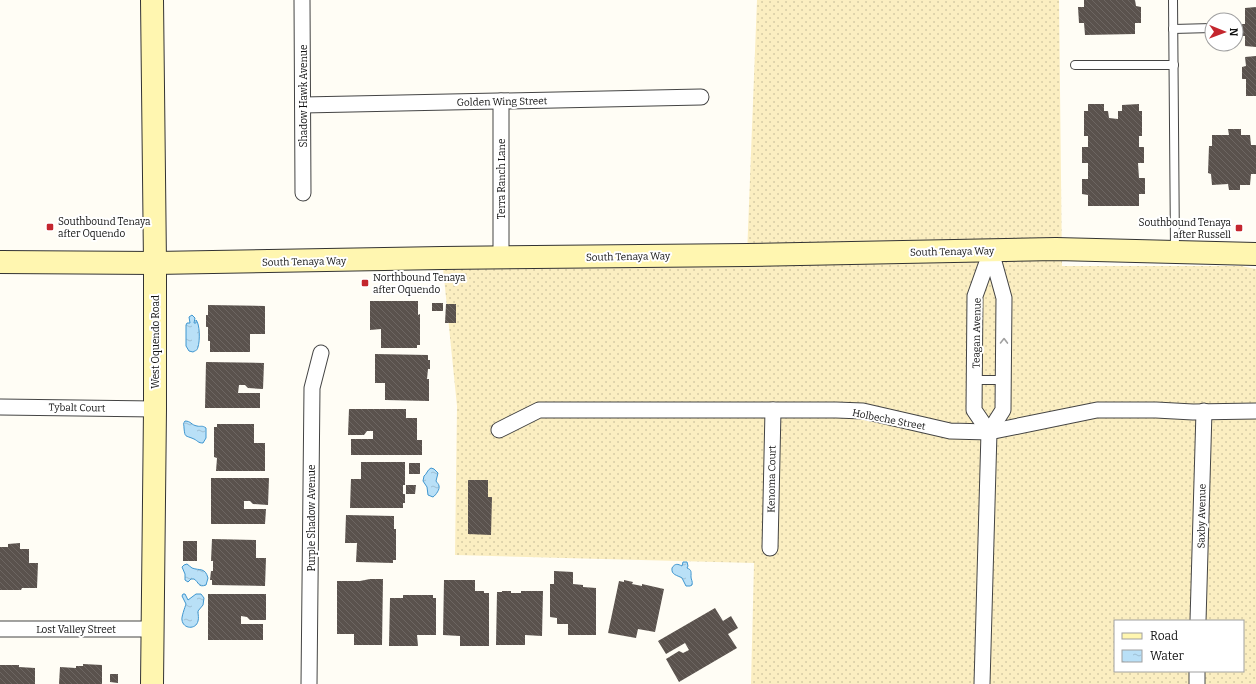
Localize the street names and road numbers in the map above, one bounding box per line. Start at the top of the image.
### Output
street label: Shadow Hawk Avenue [298,45,310,147]
street label: Golden Wing Street [457,95,548,109]
street label: Terra Ranch Lane [496,139,508,219]
street label: South Tenaya Way [910,245,995,259]
street label: South Tenaya Way [586,250,671,264]
street label: South Tenaya Way [262,255,347,269]
street label: West Oquendo Road [150,295,162,389]
street label: Teagan Avenue [970,298,984,368]
street label: Tybalt Court [48,402,106,415]
street label: Holbeche Street [851,407,927,433]
street label: Kenoma Court [765,445,779,513]
street label: Purple Shadow Avenue [306,465,318,571]
street label: Saxby Avenue [1195,484,1209,548]
street label: Lost Valley Street [36,624,116,636]

